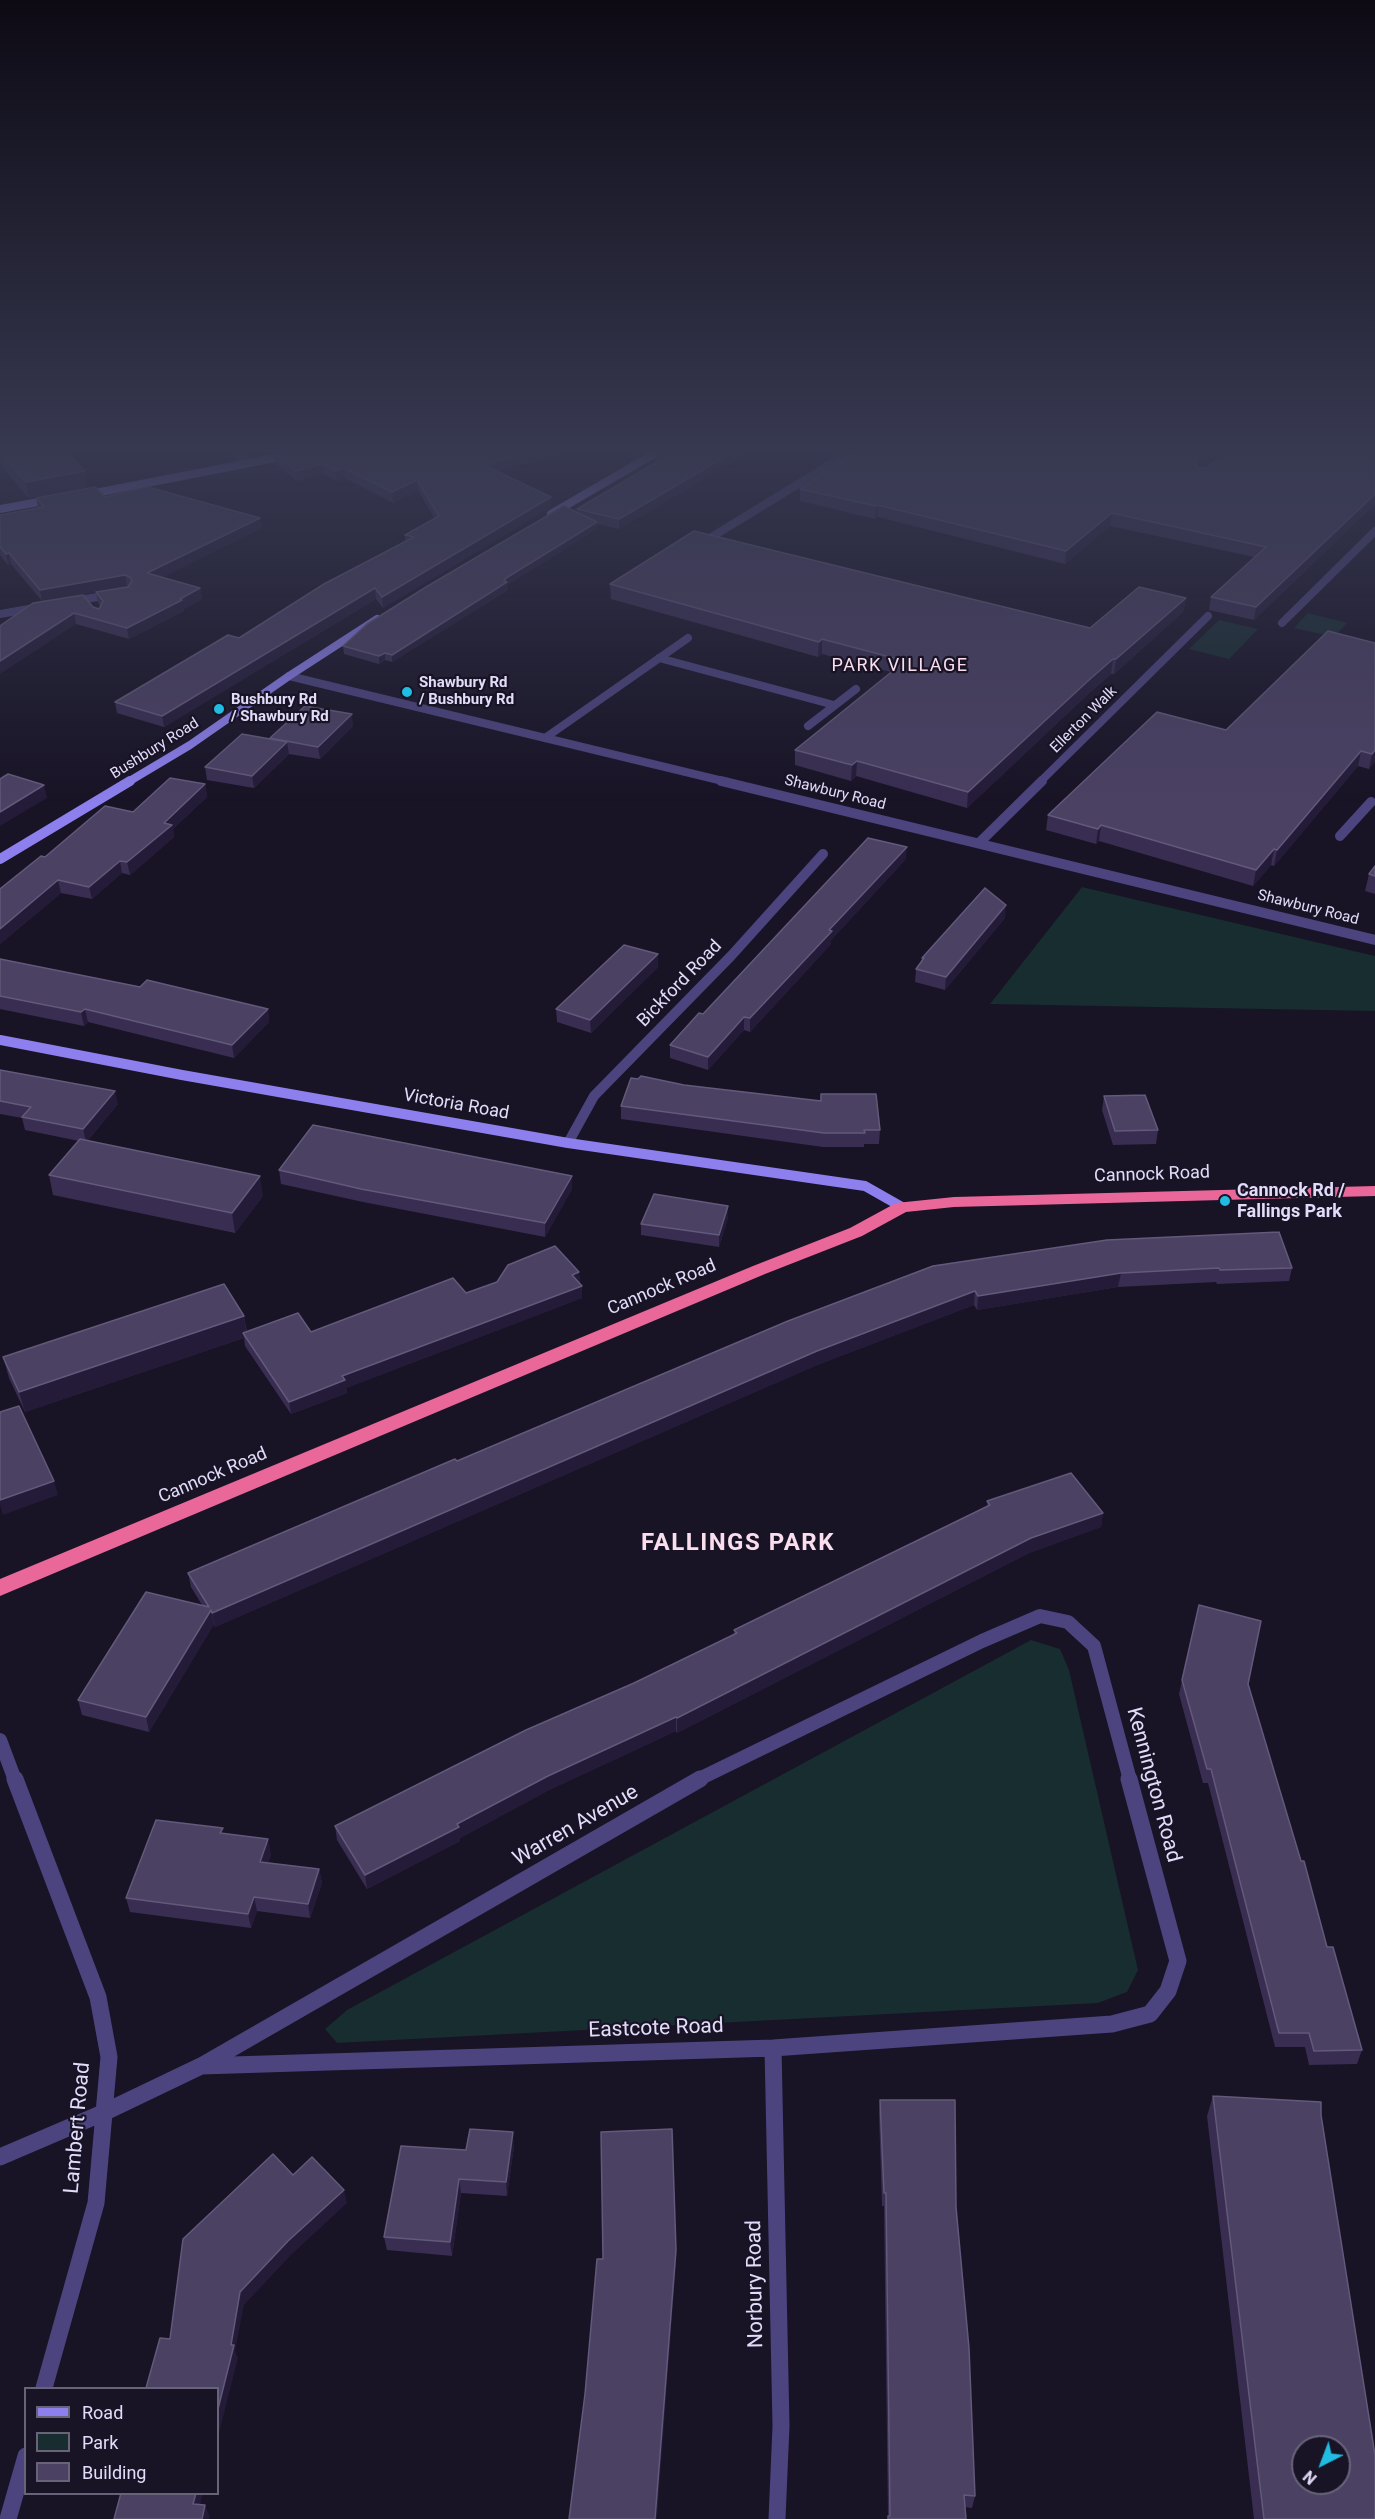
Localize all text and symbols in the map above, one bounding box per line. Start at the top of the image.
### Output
district label: PARK VILLAGE [832,655,968,677]
place label: Shawbury Rd / Bushbury Rd [419,674,514,709]
street label: Ellerton Walk [1047,683,1121,757]
marker: Shawbury Rd / Bushbury Rd [400,685,414,699]
place label: Bushbury Rd / Shawbury Rd [231,691,329,726]
marker: Bushbury Rd / Shawbury Rd [212,702,226,716]
street label: Bushbury Road [108,715,202,783]
street label: Shawbury Road [782,772,888,814]
street label: Shawbury Road [1255,887,1361,929]
street label: Bickford Road [633,936,727,1032]
street label: Victoria Road [401,1085,511,1125]
street label: Cannock Road [1094,1162,1210,1188]
place label: Cannock Rd / Fallings Park [1237,1180,1345,1222]
marker: Cannock Rd / Fallings Park [1218,1194,1232,1208]
street label: Cannock Road [604,1255,720,1321]
street label: Cannock Road [155,1443,271,1509]
district label: FALLINGS PARK [641,1530,835,1558]
street label: Kennington Road [1120,1705,1186,1865]
street label: Warren Avenue [509,1780,643,1872]
street label: Eastcote Road [588,2014,724,2044]
street label: Lambert Road [60,2061,96,2195]
street label: Norbury Road [742,2220,770,2348]
legend [24,2387,219,2495]
text: Road [82,2402,123,2423]
text: Park [82,2432,118,2453]
north arrow [1291,2435,1351,2495]
text: Building [82,2462,146,2483]
text: N [1299,2466,1321,2488]

